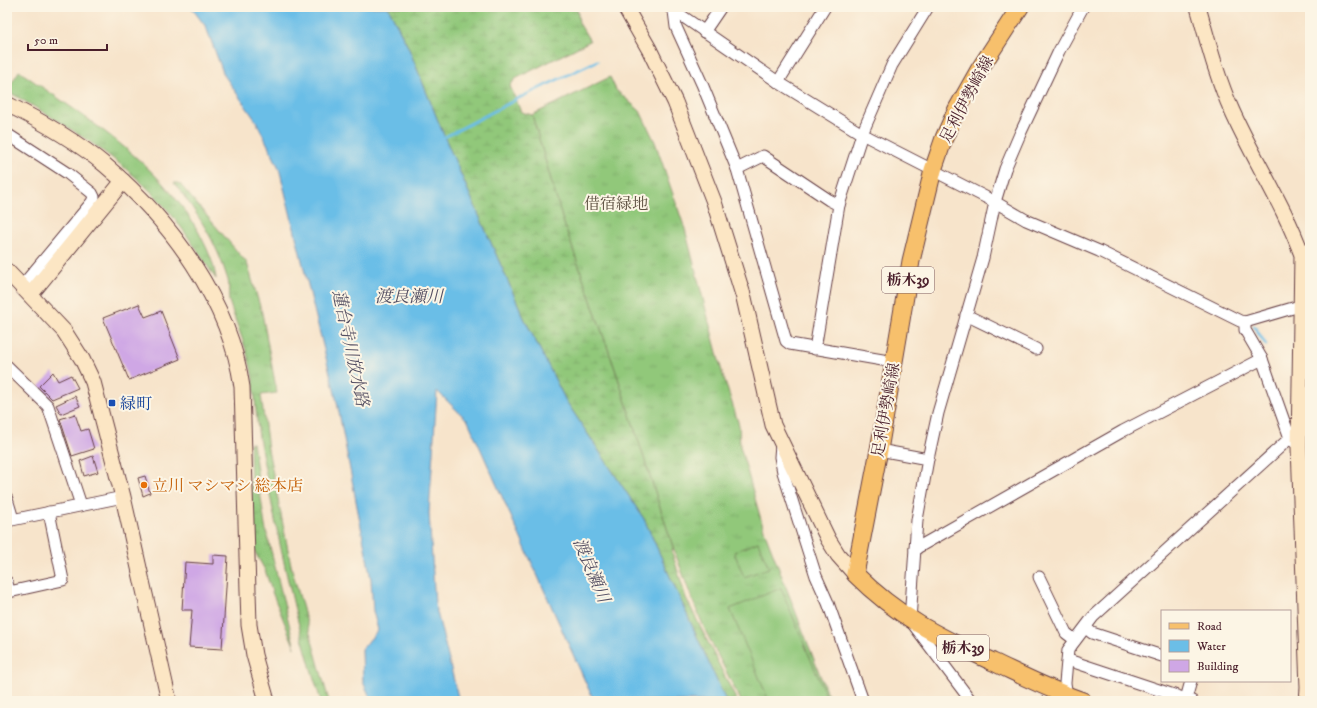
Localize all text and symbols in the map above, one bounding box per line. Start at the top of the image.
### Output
scale bar [28,26,107,52]
text: 50 m [34,33,58,48]
street label: 足利伊勢崎線 [936,52,998,147]
park label: 借宿緑地 [584,194,648,214]
road number: 栃木39 [882,267,934,293]
water label: 渡良瀬川 [375,286,445,308]
water label: 蓮台寺川放水路 [327,288,373,410]
street label: 足利伊勢崎線 [868,361,904,459]
place label: 緑町 [120,394,152,414]
marker: 緑町 [107,398,117,408]
place label: 立川 マシマシ 総本店 [152,476,303,496]
marker: 立川 マシマシ 総本店 [139,480,149,490]
water label: 渡良瀬川 [568,535,615,608]
legend [1161,610,1291,682]
text: Road [1197,619,1222,634]
road number: 栃木39 [937,635,989,661]
text: Water [1196,639,1226,654]
text: Building [1197,659,1238,674]

